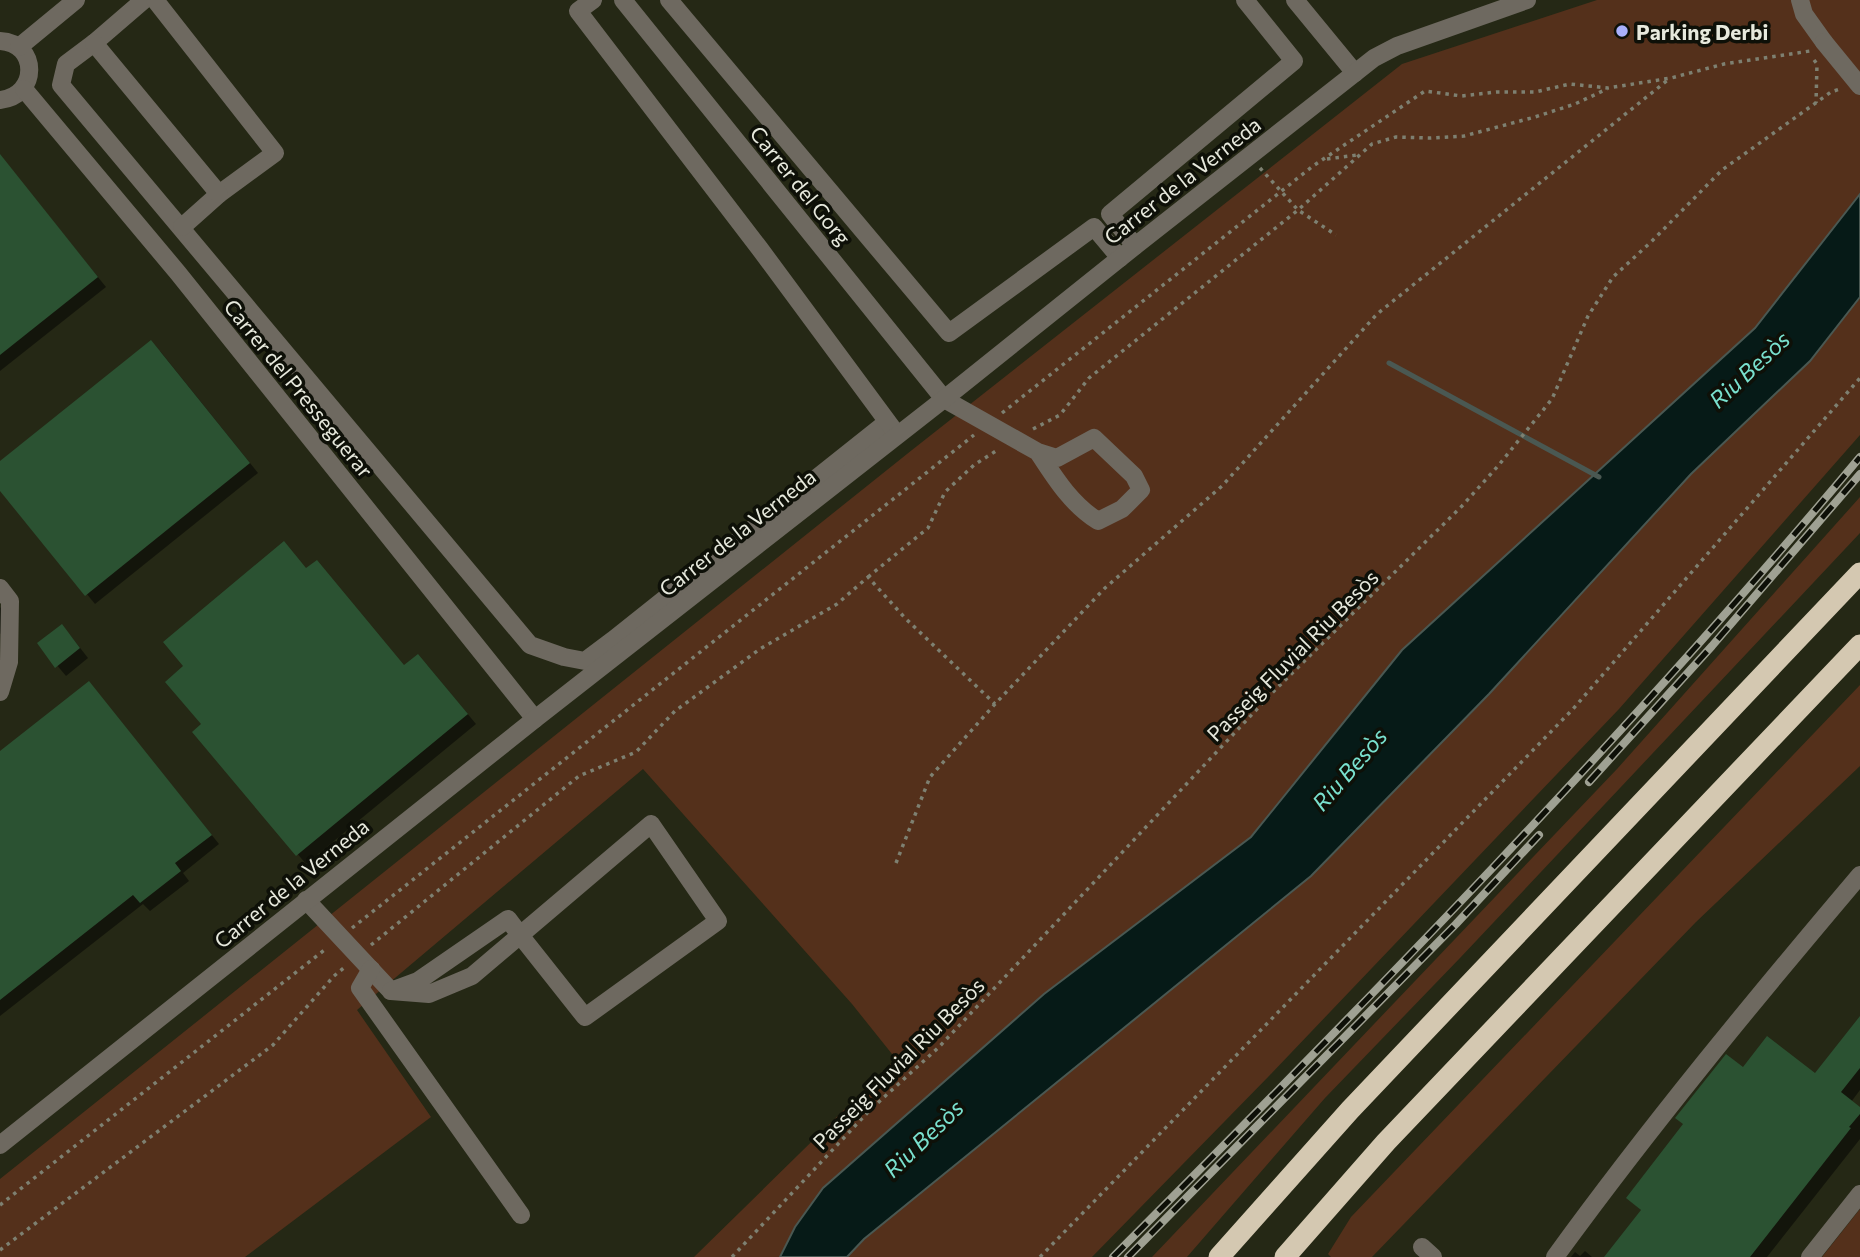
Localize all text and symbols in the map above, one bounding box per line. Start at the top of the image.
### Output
place label: Parking Derbi [1636,19,1768,44]
marker: Parking Derbi [1614,23,1630,39]
street label: Carrer de la Verneda [1099,111,1265,249]
street label: Carrer del Gorg [745,121,857,249]
street label: Carrer del Presseguerar [219,294,379,482]
water label: Riu Besòs [1703,325,1795,413]
street label: Carrer de la Verneda [654,463,820,601]
street label: Passeig Fluvial Riu Besòs [1201,564,1383,746]
water label: Riu Besòs [1306,722,1392,816]
street label: Carrer de la Verneda [209,813,373,953]
street label: Passeig Fluvial Riu Besòs [807,972,989,1154]
water label: Riu Besòs [877,1093,969,1183]

